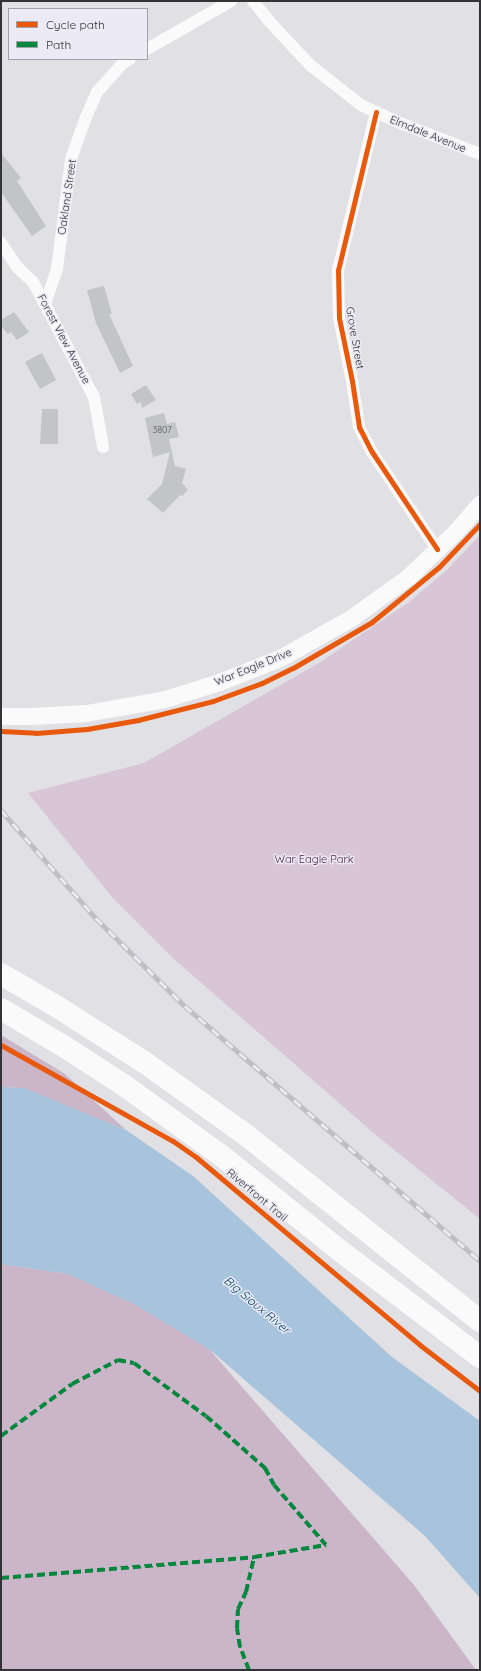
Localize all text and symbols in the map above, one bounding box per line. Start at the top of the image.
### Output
legend [8,8,148,60]
text: Cycle path [46,17,105,32]
text: Path [46,37,71,52]
street label: Elmdale Avenue [388,113,468,155]
street label: Oakland Street [55,158,79,236]
street label: Forest View Avenue [35,292,93,386]
street label: Grove Street [343,306,367,370]
house number: 3807 [152,425,172,435]
street label: War Eagle Drive [212,645,294,689]
park label: War Eagle Park [274,852,354,866]
street label: Riverfront Trail [224,1166,290,1224]
water label: Big Sioux River [221,1273,293,1337]

